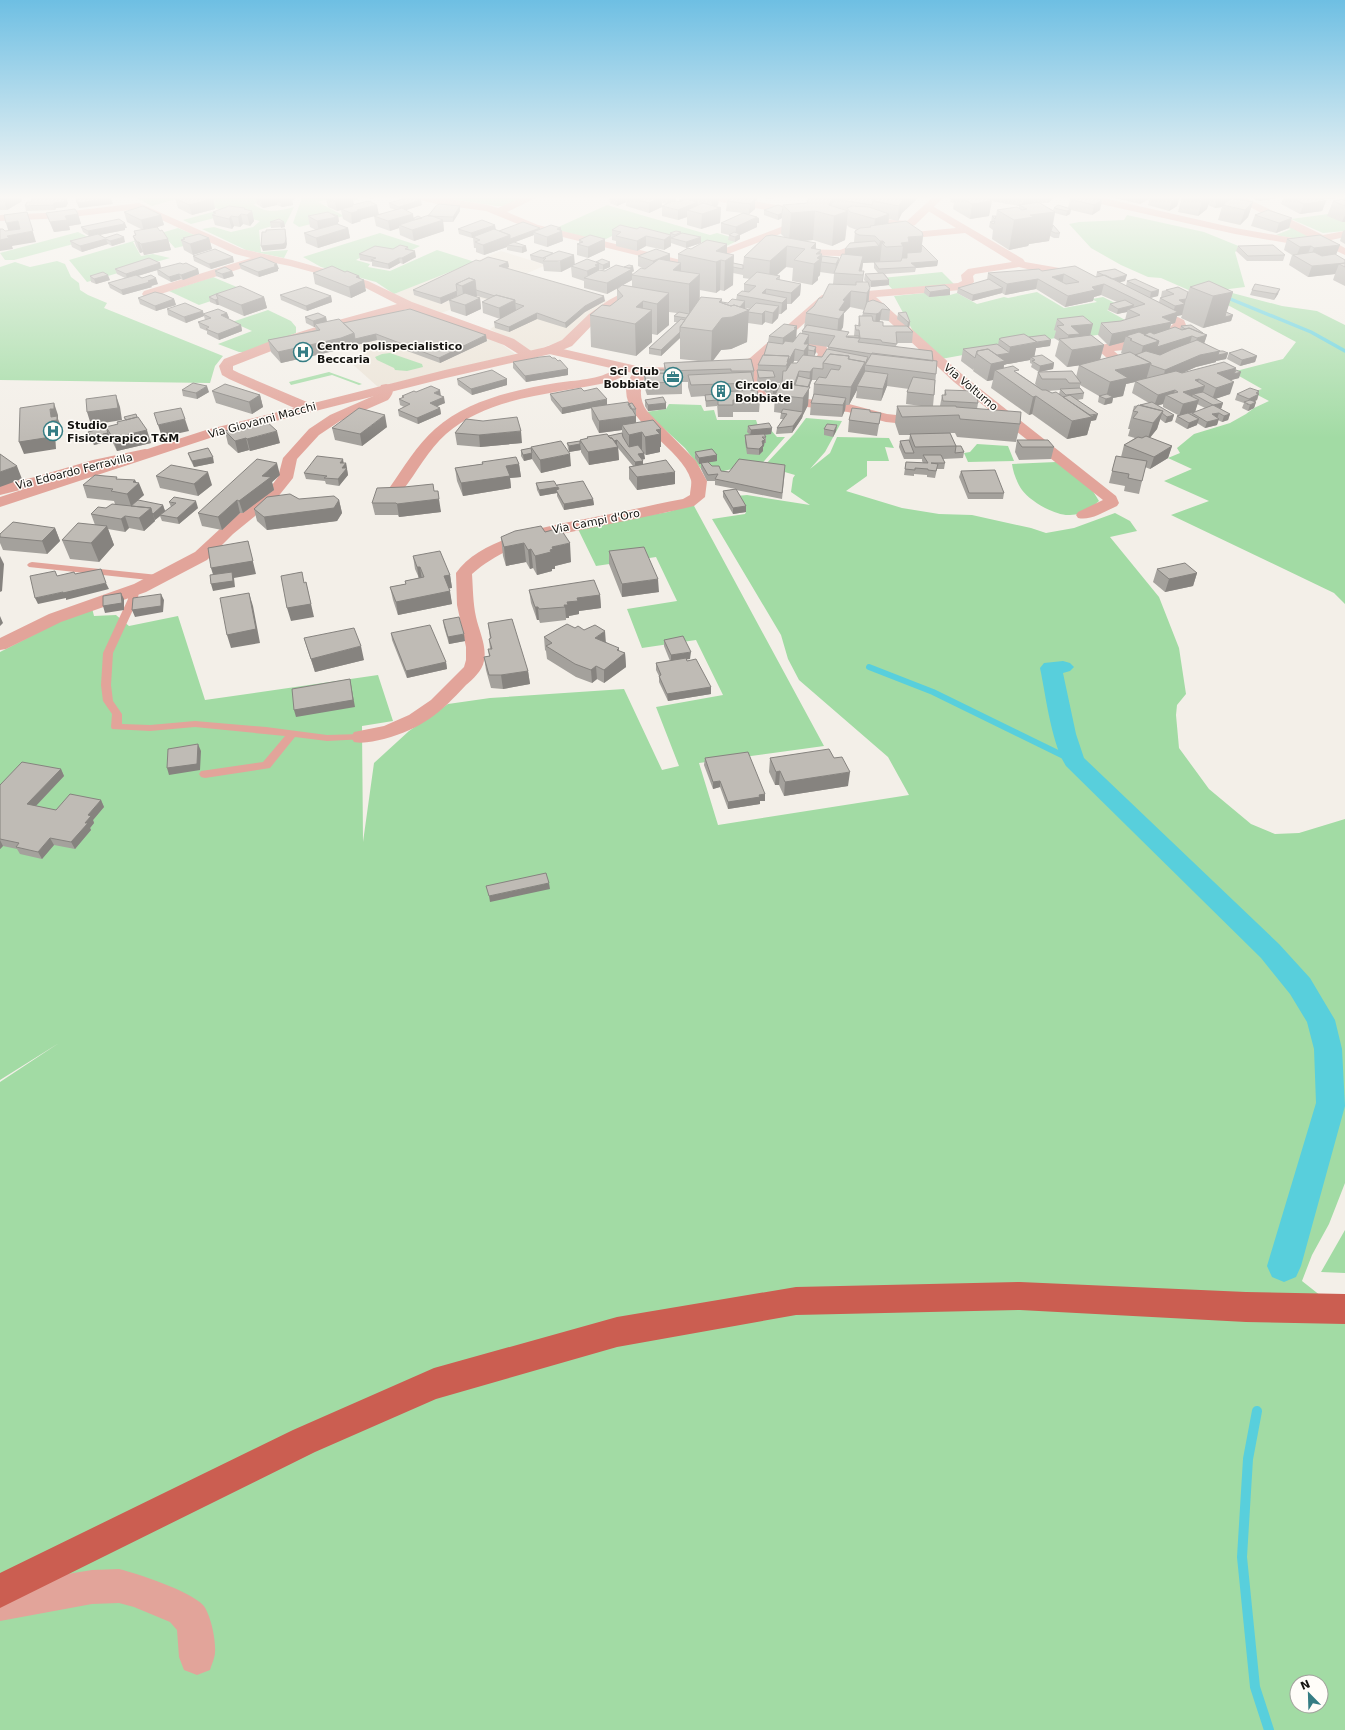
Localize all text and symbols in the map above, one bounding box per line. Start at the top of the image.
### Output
place label: Centro polispecialistico Beccaria [317,340,463,366]
hospital icon: Centro polispecialistico Beccaria [292,341,314,363]
street label: Via Volturno [941,361,1000,414]
place label: Sci Club Bobbiate [603,365,659,391]
office icon: Sci Club Bobbiate [662,366,684,388]
place label: Circolo di Bobbiate [735,379,793,405]
building icon: Circolo di Bobbiate [710,380,732,402]
street label: Via Giovanni Macchi [207,400,317,441]
place label: Studio Fisioterapico T&M [67,419,179,445]
hospital icon: Studio Fisioterapico T&M [42,420,64,442]
street label: Via Edoardo Ferravilla [14,451,134,492]
street label: Via Campi d'Oro [551,507,641,536]
north arrow [1289,1674,1329,1714]
text: N [1299,1677,1312,1693]

